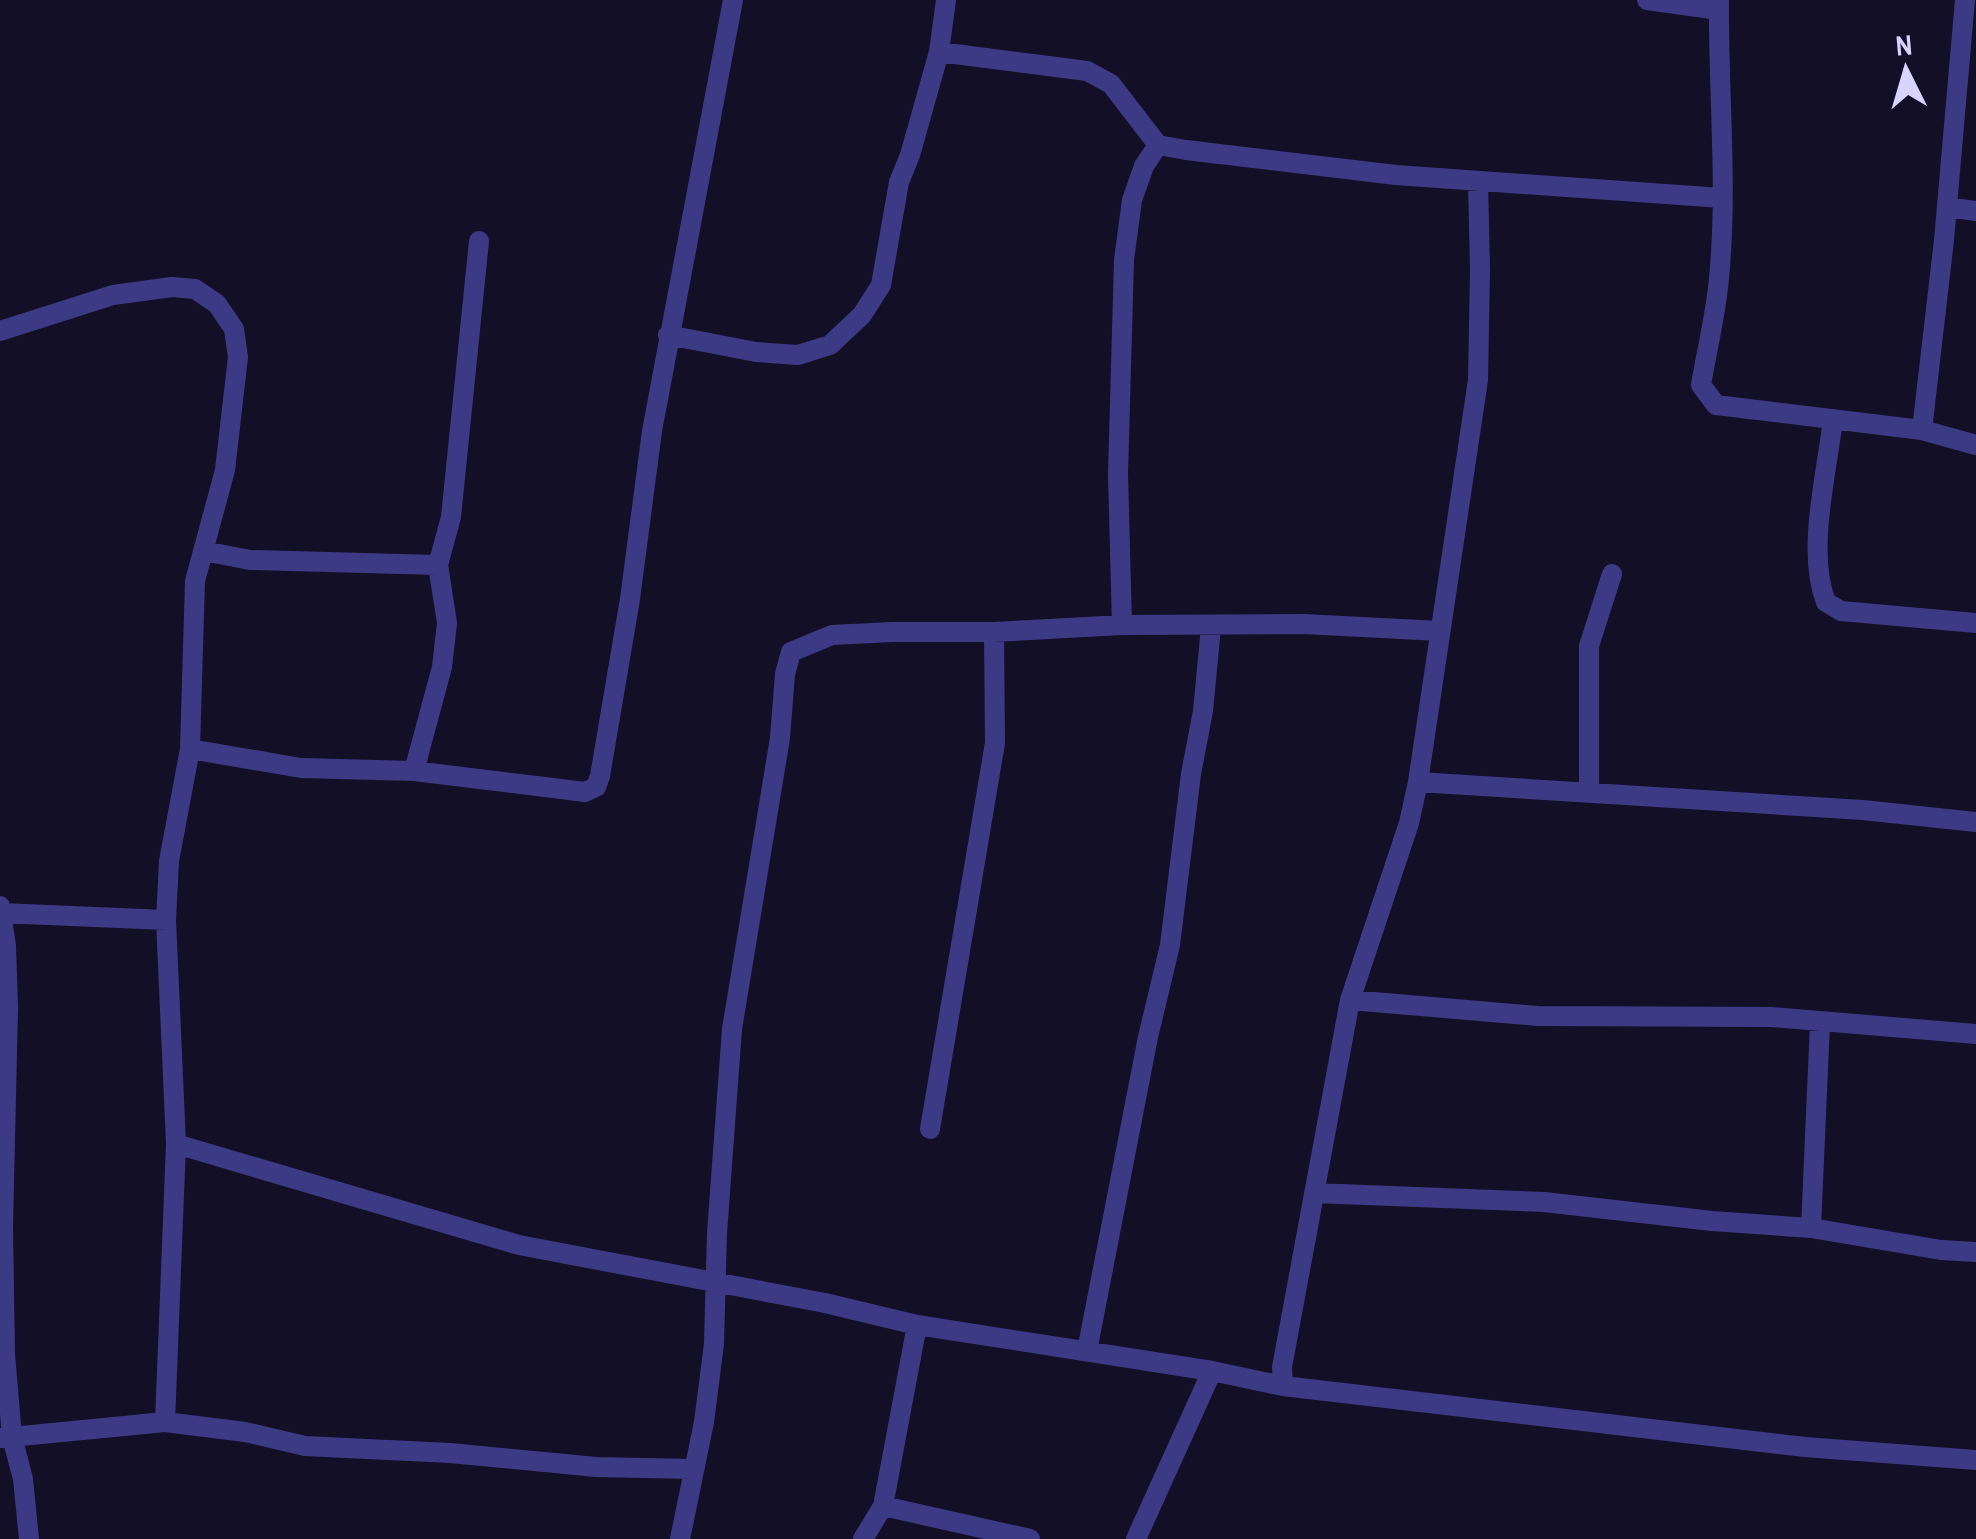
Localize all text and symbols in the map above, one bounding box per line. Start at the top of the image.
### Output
north arrow [1856,20,1956,120]
text: N [1894,25,1914,65]

